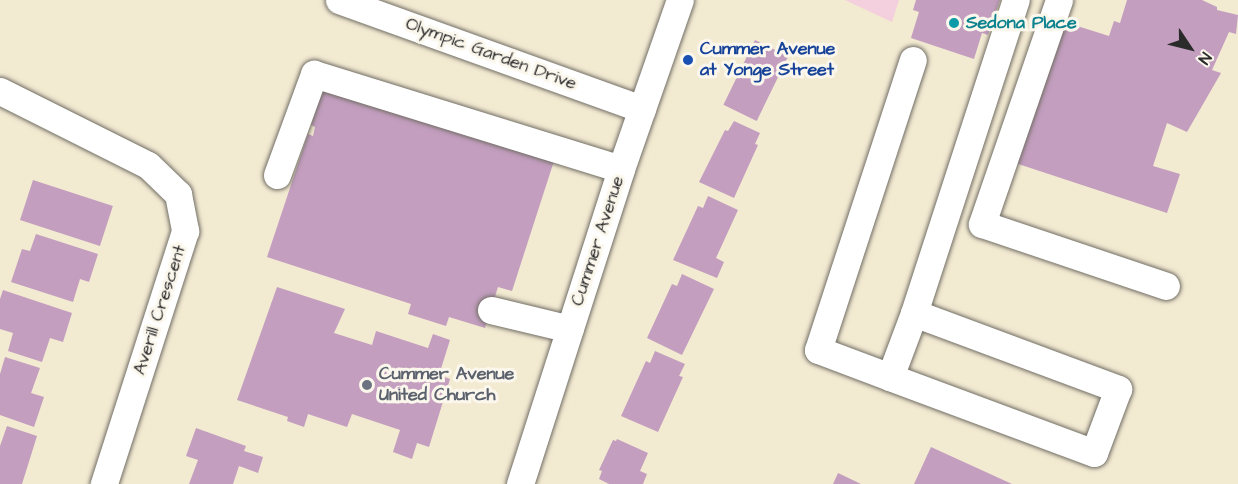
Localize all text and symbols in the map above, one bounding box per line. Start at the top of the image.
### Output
place label: Sedona Place [966,12,1077,34]
street label: Olympic Garden Drive [403,13,579,95]
marker: Sedona Place [947,16,961,30]
north arrow [1160,18,1220,78]
place label: Cummer Avenue at Yonge Street [700,39,835,82]
text: N [1193,48,1217,69]
marker: Cummer Avenue at Yonge Street [681,53,695,67]
street label: Cummer Avenue [567,173,629,309]
street label: Averill Crescent [129,242,191,378]
place label: Cummer Avenue United Church [379,364,514,406]
marker: Cummer Avenue United Church [360,378,374,392]

